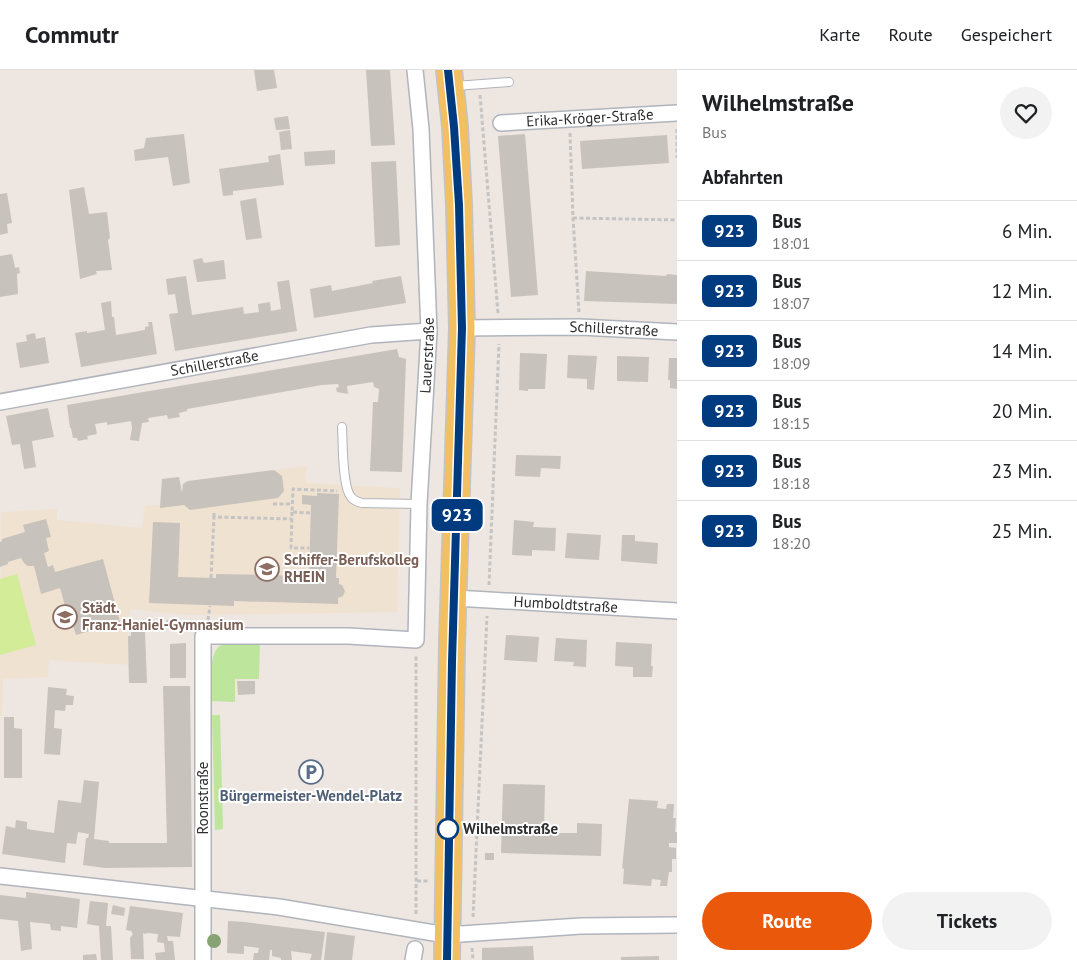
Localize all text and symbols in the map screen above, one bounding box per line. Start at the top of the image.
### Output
text: Commutr [25,19,119,50]
text: Karte [819,23,860,46]
text: Route [888,23,933,46]
text: Gespeichert [961,23,1052,46]
text: Wilhelmstraße [702,87,854,118]
button: heart [1000,87,1052,139]
street label: Erika-Kröger-Straße [526,104,654,131]
text: Bus [702,122,727,142]
text: Abfahrten [702,165,783,189]
text: Bus [772,209,801,233]
text: 923 [714,219,745,242]
text: 6 Min. [1002,219,1052,243]
text: 18:01 [772,233,810,253]
text: Bus [772,269,801,293]
text: 923 [714,279,745,302]
text: 12 Min. [992,279,1052,303]
text: 18:07 [772,293,810,313]
street label: Lauerstraße [415,317,438,394]
street label: Schillerstraße [569,317,659,340]
text: Bus [772,329,801,353]
text: 923 [714,339,745,362]
text: 14 Min. [992,339,1052,363]
street label: Schillerstraße [169,346,260,380]
text: 18:09 [772,353,810,373]
text: Bus [772,389,801,413]
text: 923 [714,399,745,422]
text: 20 Min. [992,399,1052,423]
text: 18:15 [772,413,810,433]
text: Bus [772,449,801,473]
text: 923 [714,459,745,482]
text: 23 Min. [992,459,1052,483]
text: 18:18 [772,473,810,493]
line badge: 923 [428,499,486,531]
text: 923 [442,503,472,526]
text: Bus [772,509,801,533]
text: 923 [714,519,745,542]
text: 25 Min. [992,519,1052,543]
text: 18:20 [772,533,810,553]
place label: Schiffer-Berufskolleg RHEIN [284,550,419,586]
school or university icon: Schiffer-Berufskolleg RHEIN [254,556,280,582]
street label: Humboldtstraße [513,591,619,617]
place label: Städt. Franz-Haniel-Gymnasium [82,598,244,634]
school or university icon: Städt. Franz-Haniel-Gymnasium [52,604,78,630]
parking icon: Bürgermeister-Wendel-Platz [298,759,324,785]
street label: Roonstraße [193,762,212,834]
place label: Bürgermeister-Wendel-Platz [220,786,402,805]
marker: Wilhelmstraße [437,818,459,840]
place label: Wilhelmstraße [463,819,558,838]
button: Route [702,892,872,950]
button: Tickets [882,892,1052,950]

